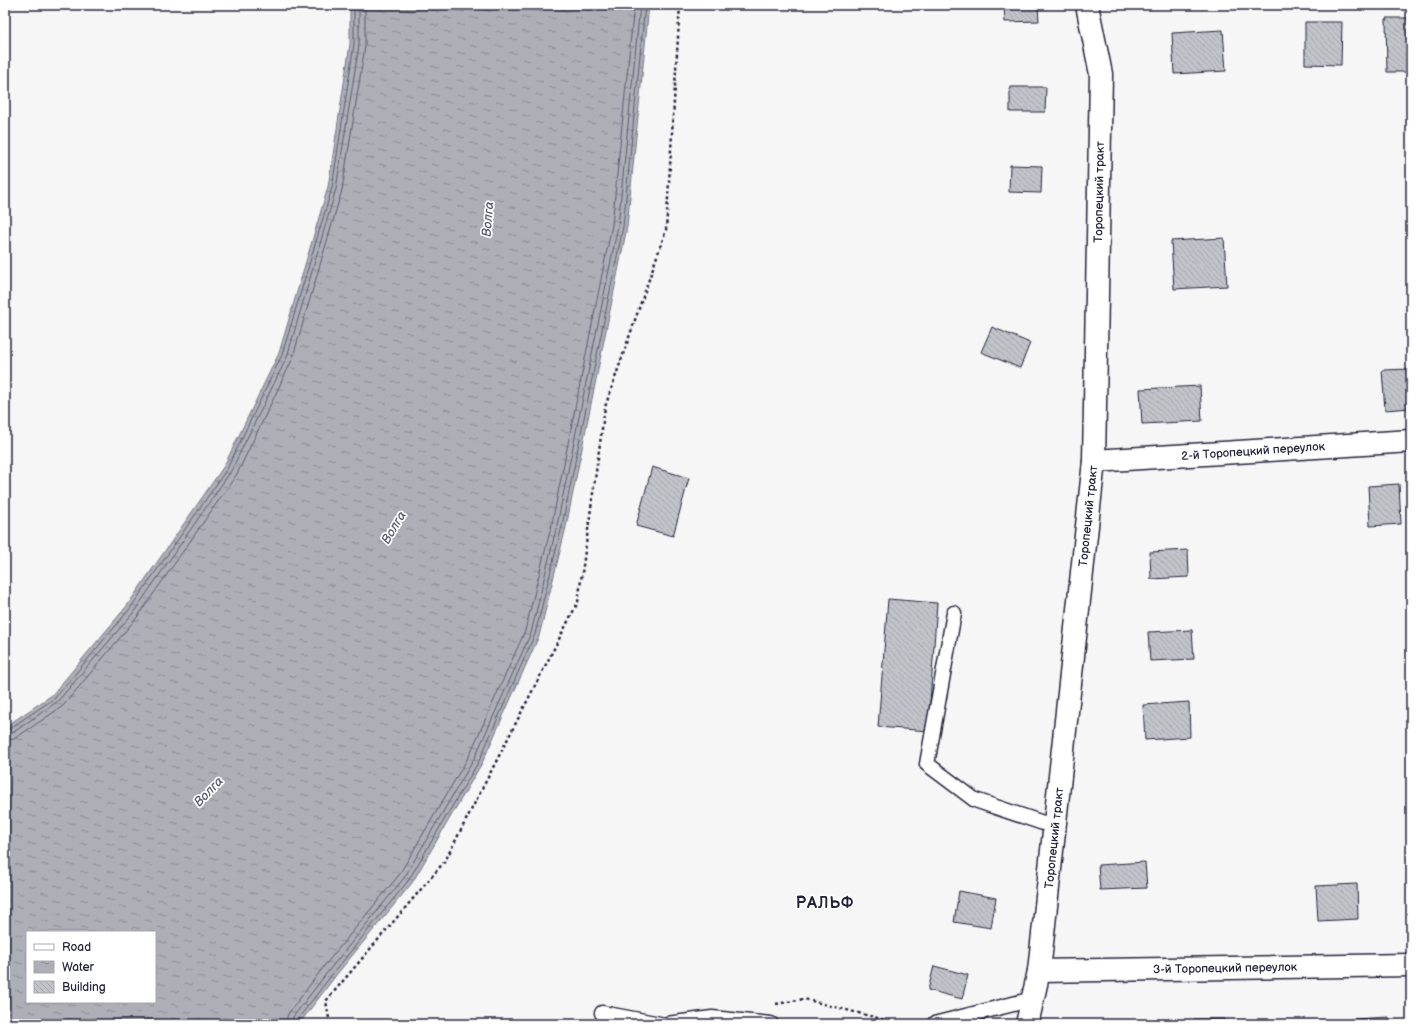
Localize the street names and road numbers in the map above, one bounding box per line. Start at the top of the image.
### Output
street label: Торопецкий тракт [1091,141,1108,243]
street label: 2-й Торопецкий переулок [1181,439,1326,464]
street label: Торопецкий тракт [1076,464,1101,567]
street label: Торопецкий тракт [1042,786,1067,889]
street label: 3-й Торопецкий переулок [1153,960,1298,977]

